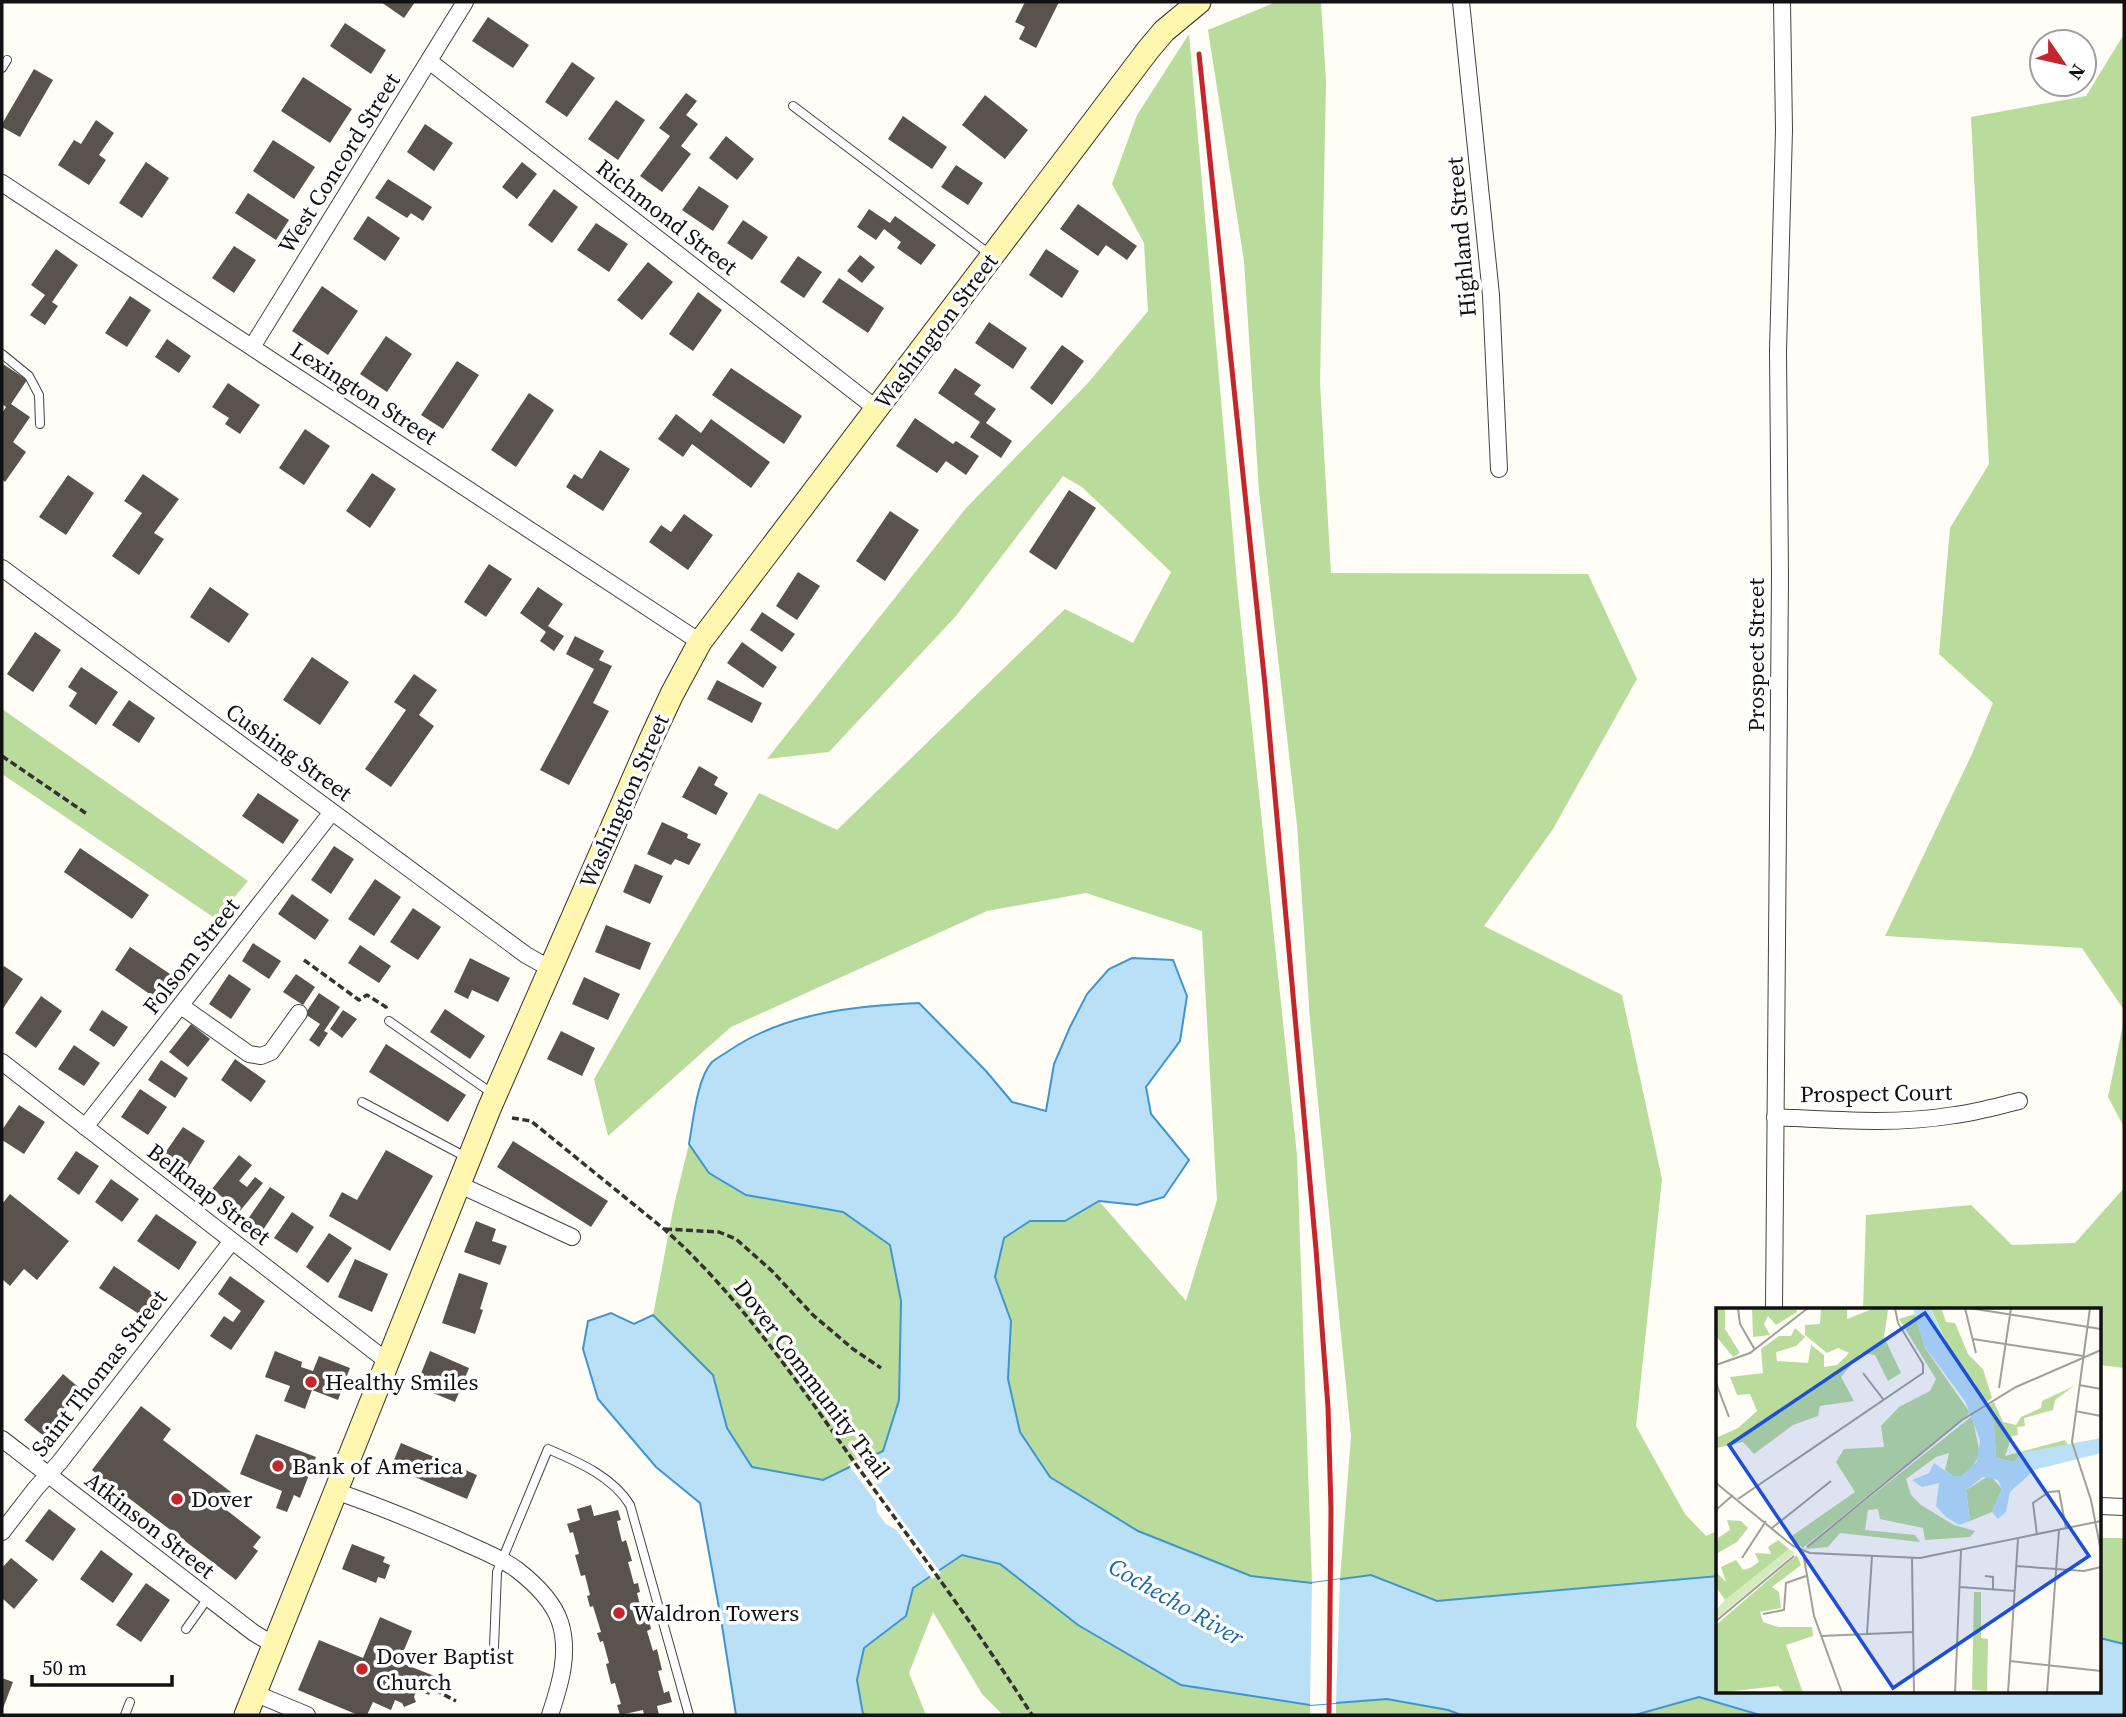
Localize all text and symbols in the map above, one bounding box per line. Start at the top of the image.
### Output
north arrow [2028,28,2098,98]
text: N [2062,59,2092,86]
street label: West Concord Street [270,66,408,259]
street label: Richmond Street [589,152,745,283]
street label: Highland Street [1438,155,1484,318]
street label: Washington Street [867,246,1005,415]
street label: Lexington Street [284,334,444,453]
street label: Prospect Street [1740,578,1772,732]
street label: Cushing Street [219,695,359,809]
street label: Washington Street [571,708,677,893]
street label: Folsom Street [135,891,247,1021]
street label: Prospect Court [1800,1076,1953,1110]
street label: Belknap Street [141,1136,278,1253]
street label: Dover Community Trail [726,1273,898,1485]
street label: Saint Thomas Street [24,1282,175,1463]
inset map [1716,1308,2102,1692]
place label: Healthy Smiles [325,1366,478,1398]
marker: Healthy Smiles [303,1374,319,1390]
place label: Bank of America [292,1450,464,1482]
marker: Bank of America [270,1458,286,1474]
street label: Atkinson Street [78,1464,222,1586]
place label: Dover [191,1483,253,1515]
marker: Dover [169,1491,185,1507]
water label: Cochecho River [1103,1550,1251,1654]
place label: Waldron Towers [633,1597,799,1629]
marker: Waldron Towers [611,1605,627,1621]
place label: Dover Baptist Church [376,1640,514,1698]
scale bar [32,1644,172,1688]
text: 50 m [42,1653,87,1682]
marker: Dover Baptist Church [354,1661,370,1677]

